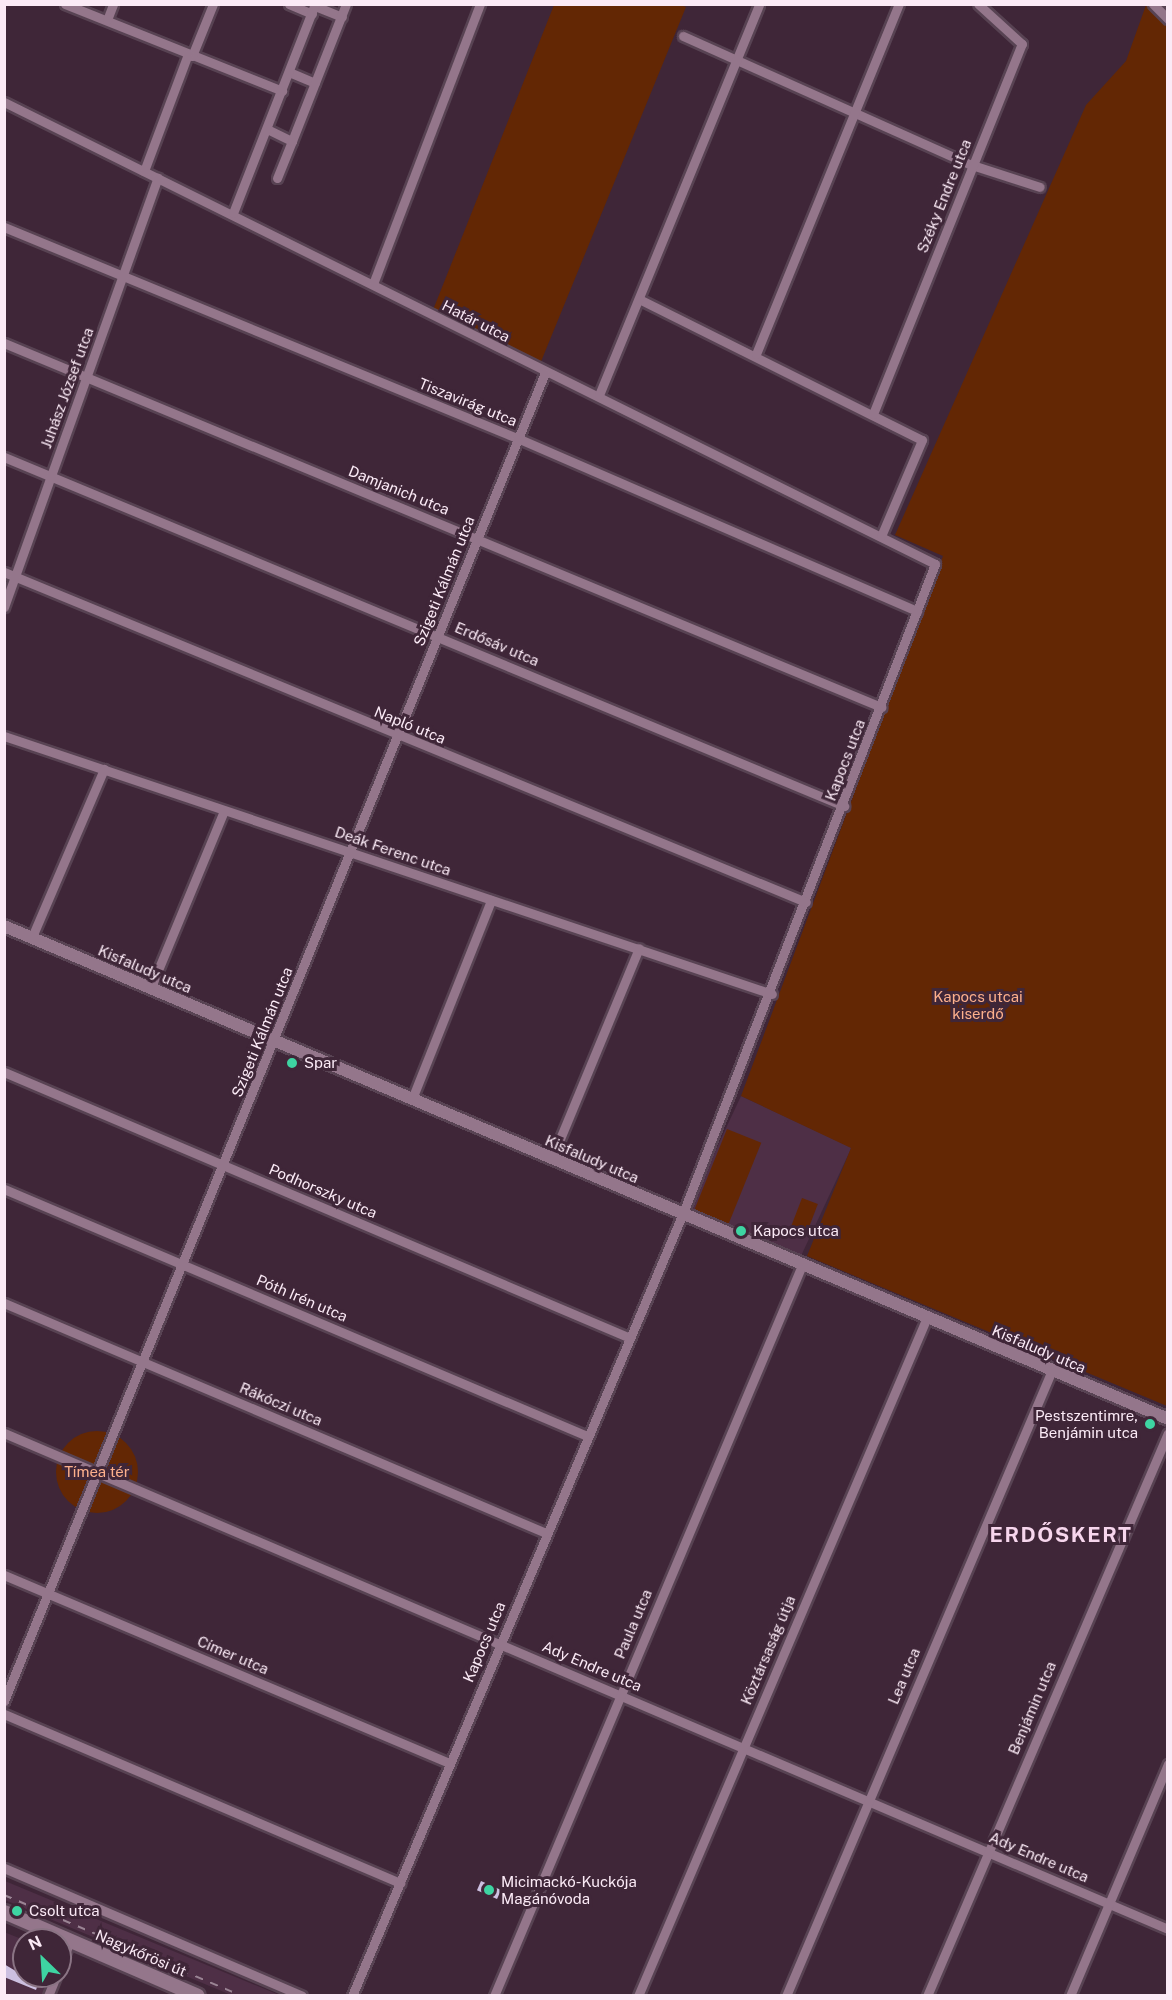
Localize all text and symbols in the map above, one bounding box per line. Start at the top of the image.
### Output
street label: Széky Endre utca [913,136,975,256]
street label: Határ utca [439,296,513,346]
street label: Juhász József utca [37,325,97,451]
street label: Tiszavirág utca [416,374,520,430]
street label: Damjanich utca [346,462,452,518]
street label: Szigeti Kálmán utca [410,513,478,649]
street label: Erdősáv utca [452,618,542,670]
street label: Napló utca [372,703,448,747]
street label: Kapocs utca [821,717,869,803]
street label: Deák Ferenc utca [333,823,453,879]
street label: Kisfaludy utca [95,941,195,997]
street label: Szigeti Kálmán utca [228,964,296,1100]
park label: Kapocs utcai kiserdő [933,987,1023,1022]
place label: Spar [304,1054,337,1072]
marker: Spar [285,1056,299,1070]
street label: Kisfaludy utca [542,1131,642,1187]
street label: Podhorszky utca [266,1160,380,1222]
place label: Kapocs utca [753,1222,839,1240]
marker: Kapocs utca [734,1224,748,1238]
street label: Póth Irén utca [254,1271,350,1325]
street label: Kisfaludy utca [989,1321,1089,1377]
street label: Rákóczi utca [237,1379,325,1429]
place label: Pestszentimre, Benjámin utca [1035,1406,1138,1441]
marker: Pestszentimre, Benjámin utca [1143,1417,1157,1431]
park label: Tímea tér [64,1463,130,1481]
district label: ERDŐSKERT [990,1522,1132,1548]
street label: Paula utca [610,1587,656,1661]
street label: Köztársaság útja [737,1593,799,1707]
street label: Kapocs utca [459,1599,509,1685]
street label: Címer utca [195,1632,271,1678]
street label: Ady Endre utca [539,1637,645,1695]
street label: Lea utca [884,1645,924,1707]
street label: Benjámin utca [1004,1659,1060,1757]
street label: Ady Endre utca [986,1828,1092,1886]
place label: Micimackó-Kuckója Magánóvoda [501,1872,637,1907]
marker: Micimackó-Kuckója Magánóvoda [482,1883,496,1897]
place label: Csolt utca [29,1902,100,1920]
marker: Csolt utca [10,1904,24,1918]
street label: Nagykőrösi út [93,1926,189,1980]
north arrow [12,1928,72,1988]
text: N [25,1932,45,1954]

